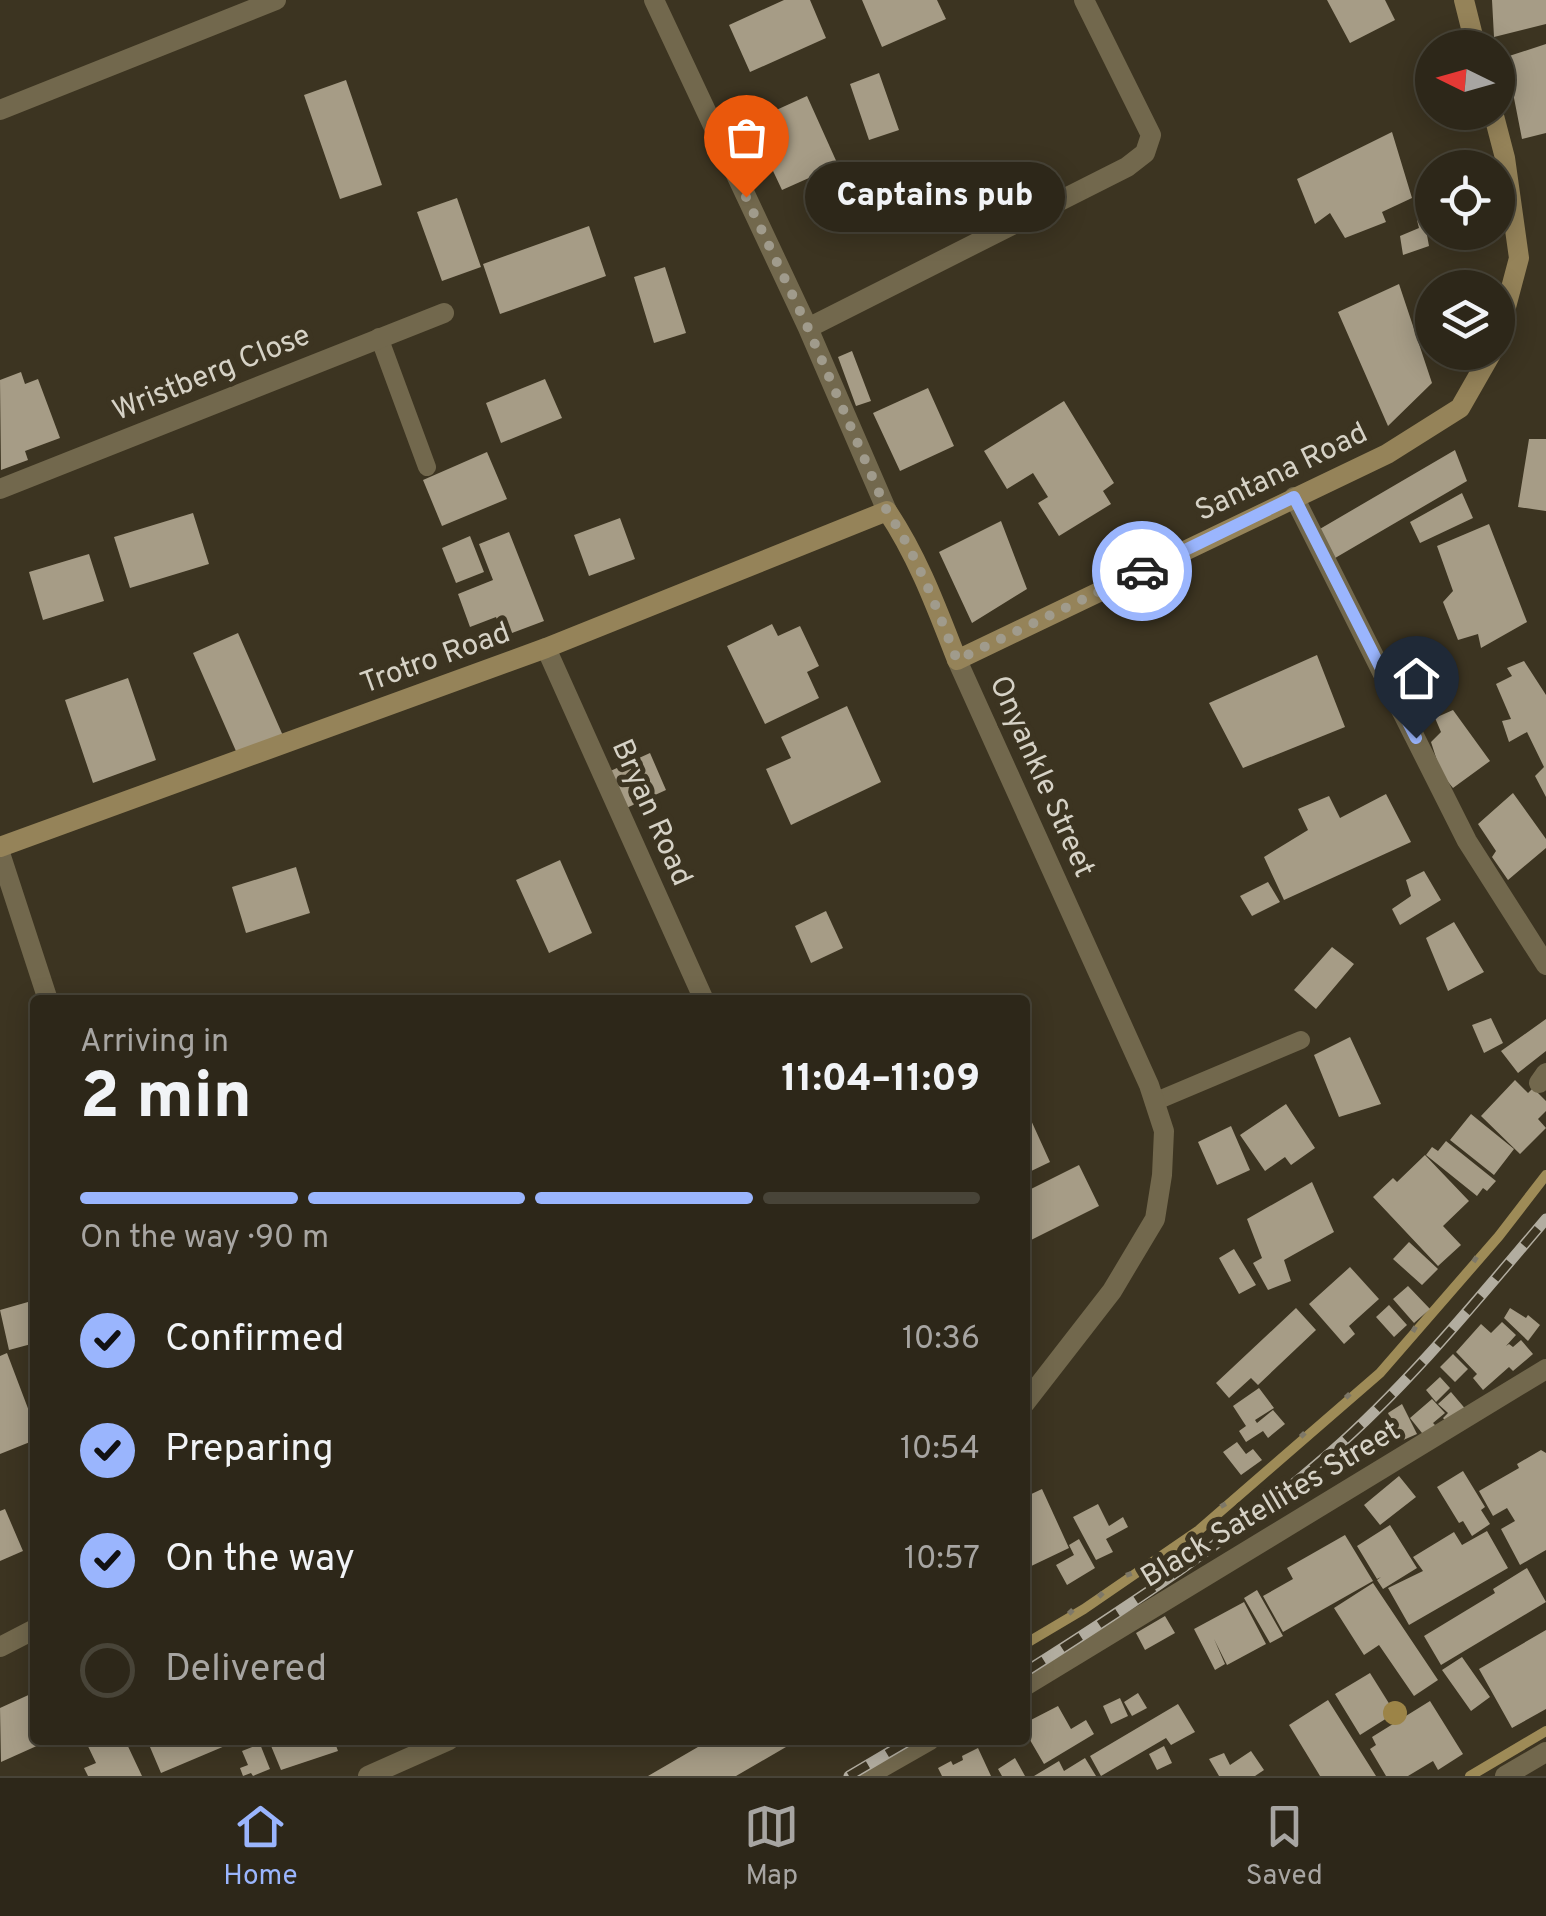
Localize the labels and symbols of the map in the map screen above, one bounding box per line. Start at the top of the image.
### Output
north arrow [1415,30,1515,130]
pin [704,95,789,198]
callout: Captains pub [806,162,1066,232]
street label: Wristberg Close [108,318,316,431]
street label: Santana Road [1190,416,1374,531]
courier [1092,521,1192,621]
street label: Trotro Road [356,615,516,704]
pin [1374,636,1459,739]
street label: Onyankle Street [980,670,1102,884]
street label: Bryan Road [602,734,699,892]
street label: Black Satellites Street [1135,1413,1408,1597]

